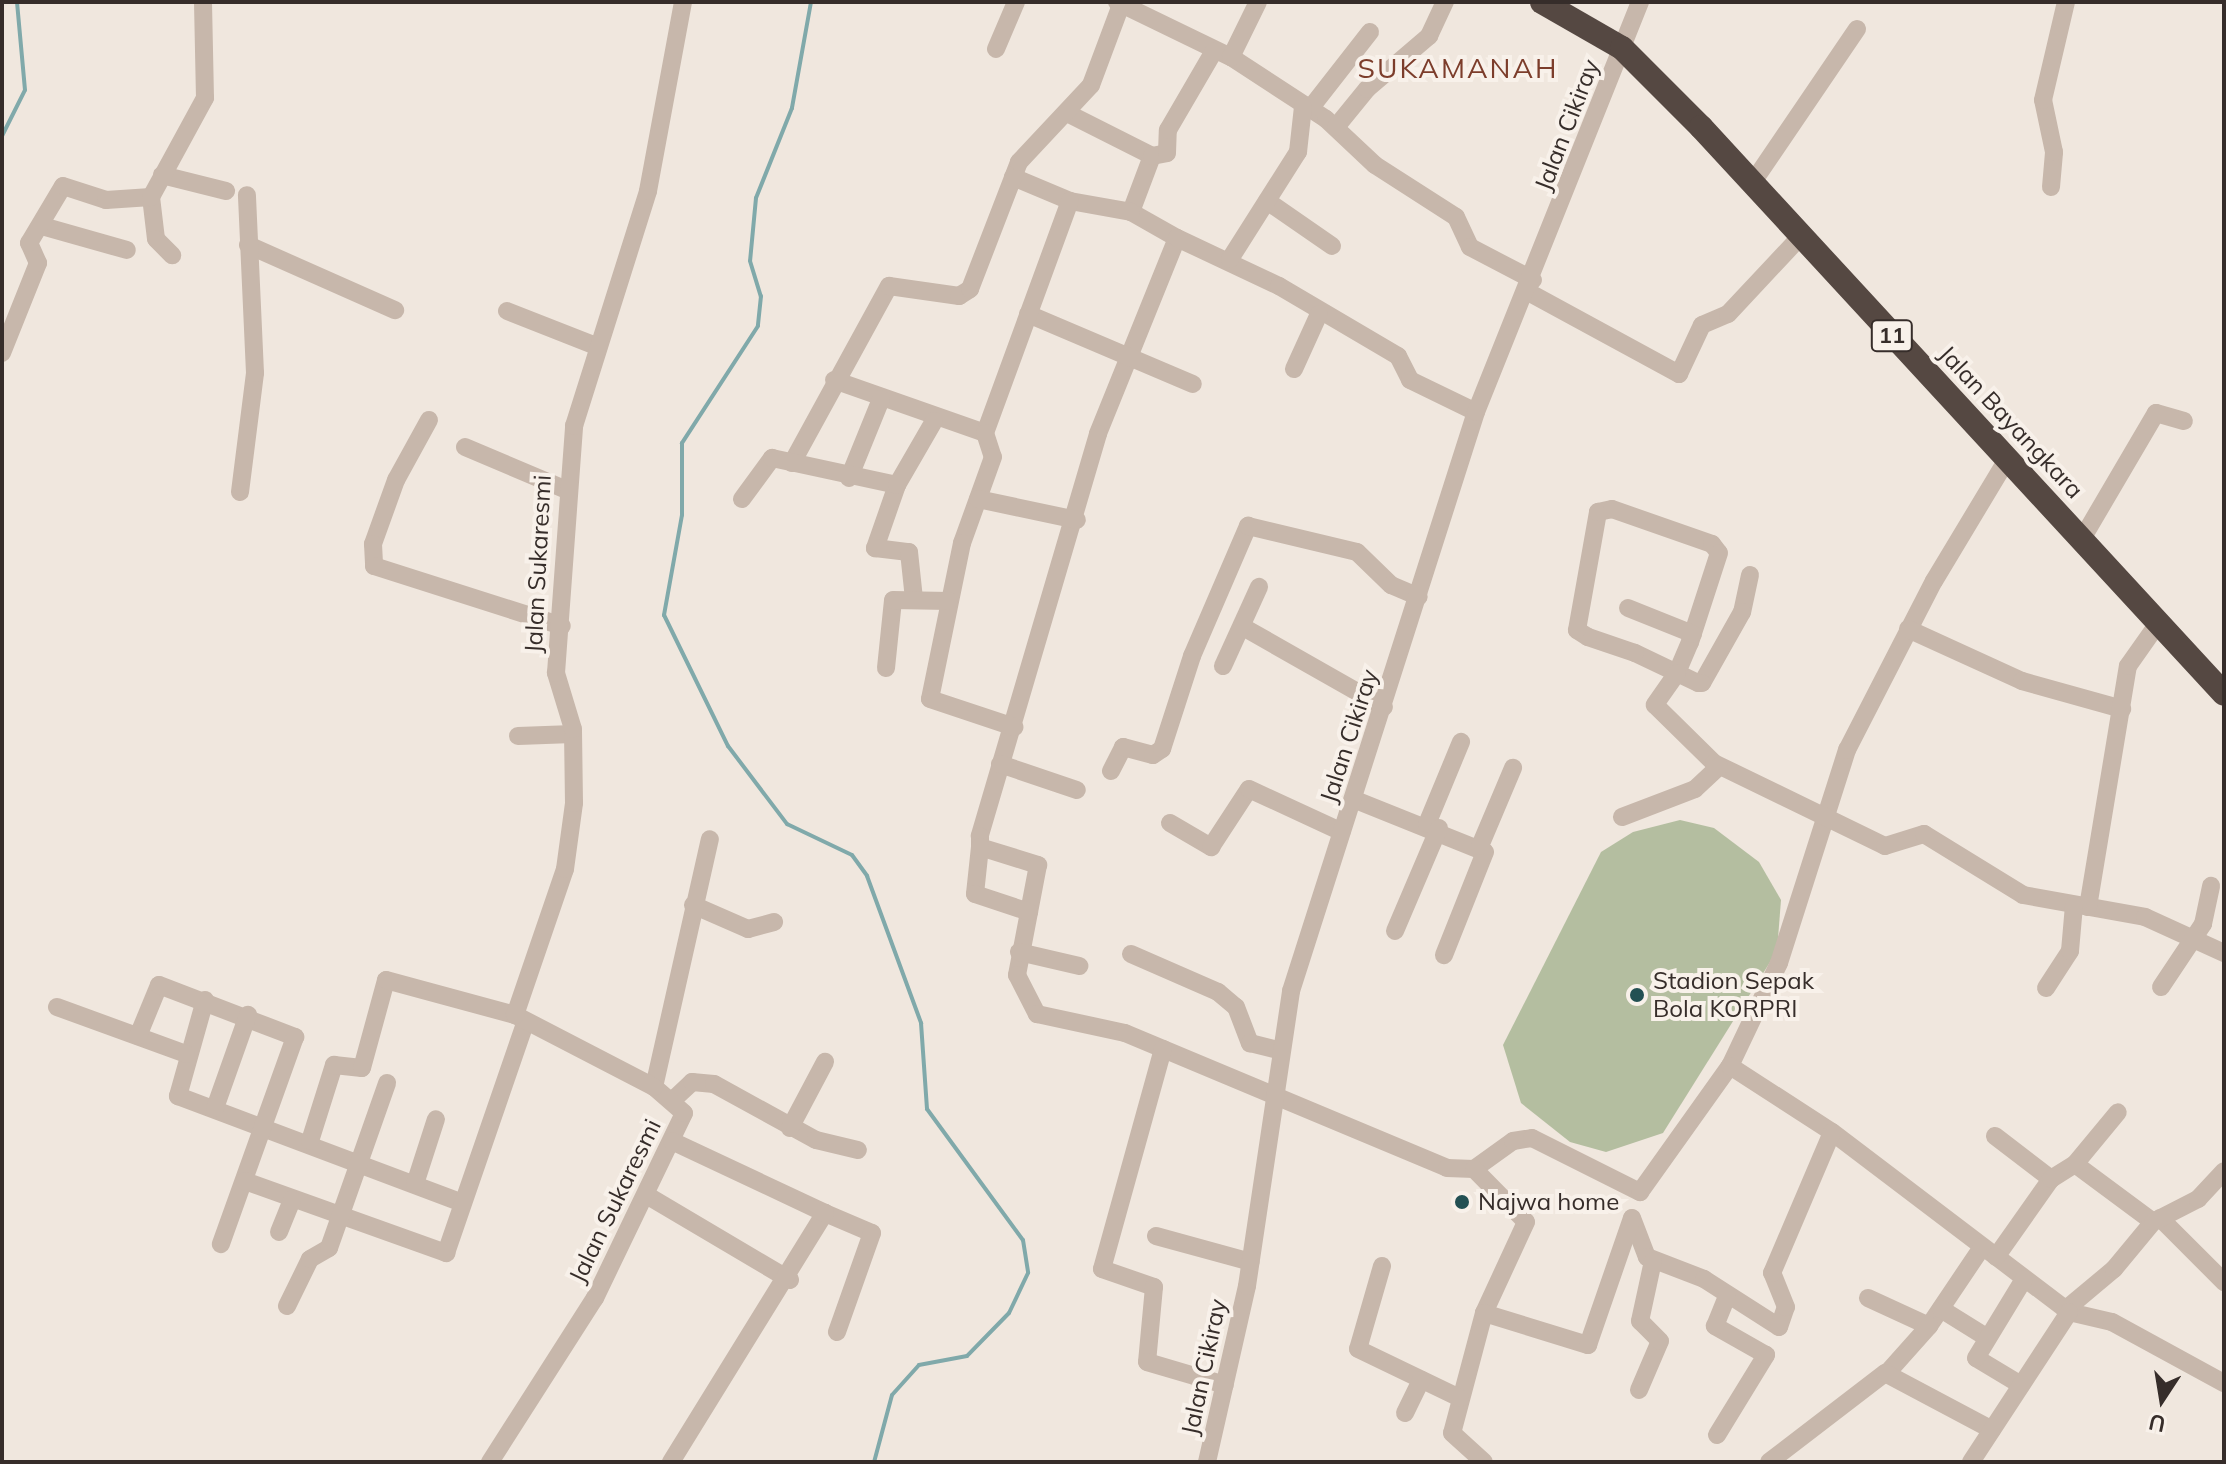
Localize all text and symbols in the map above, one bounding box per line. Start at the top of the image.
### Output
district label: SUKAMANAH [1358,51,1558,85]
street label: Jalan Cikiray [1529,55,1605,195]
road number: 11 [1870,318,1914,354]
street label: Jalan Bayangkara [1933,340,2089,504]
street label: Jalan Sukaresmi [519,474,557,654]
street label: Jalan Cikiray [1314,666,1384,806]
place label: Stadion Sepak Bola KORPRI [1653,967,1814,1023]
marker: Stadion Sepak Bola KORPRI [1628,986,1646,1004]
street label: Jalan Sukaresmi [563,1114,667,1288]
place label: Najwa home [1478,1188,1619,1216]
marker: Najwa home [1453,1193,1471,1211]
street label: Jalan Cikiray [1176,1296,1232,1438]
north arrow [2122,1360,2202,1440]
text: U [2146,1408,2168,1439]

